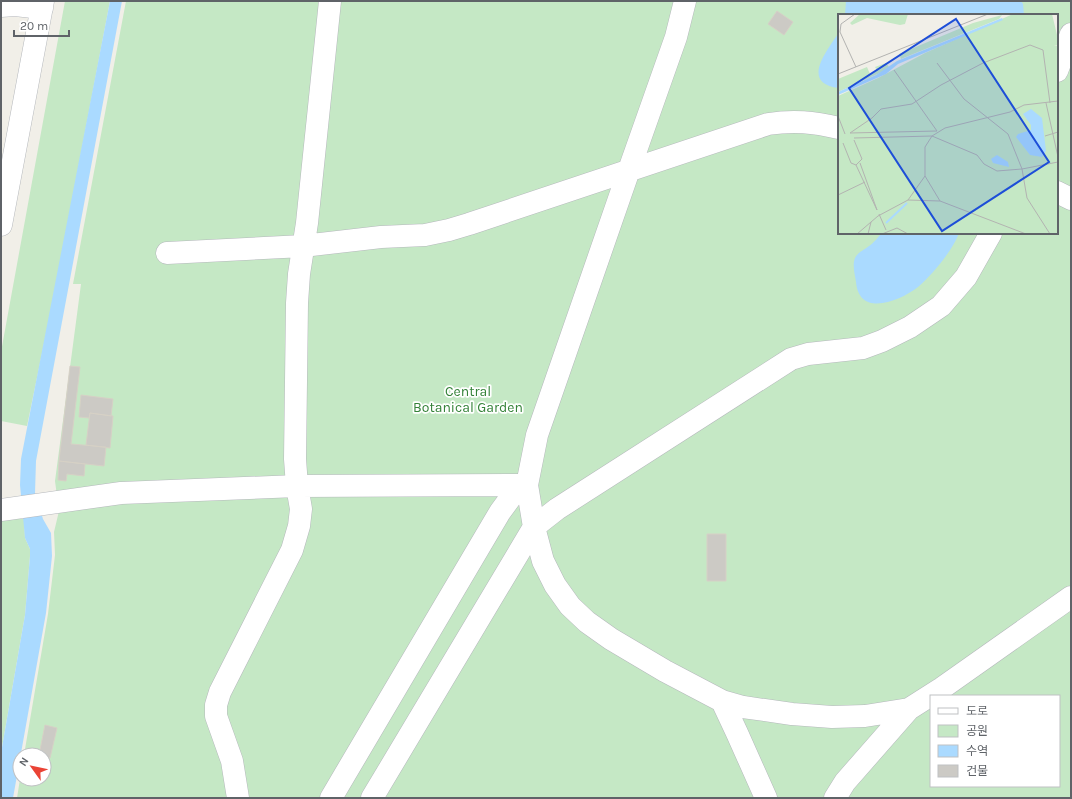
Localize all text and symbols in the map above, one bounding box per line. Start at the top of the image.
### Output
scale bar [14,12,69,38]
inset map [838,14,1058,234]
text: 20 m [20,19,48,33]
park label: Central Botanical Garden [413,383,523,416]
legend [930,695,1060,787]
text: 도로 [966,704,988,718]
text: 공원 [966,724,988,738]
text: 수역 [966,744,988,758]
north arrow [12,747,52,787]
text: N [16,755,32,769]
text: 건물 [966,764,988,778]

